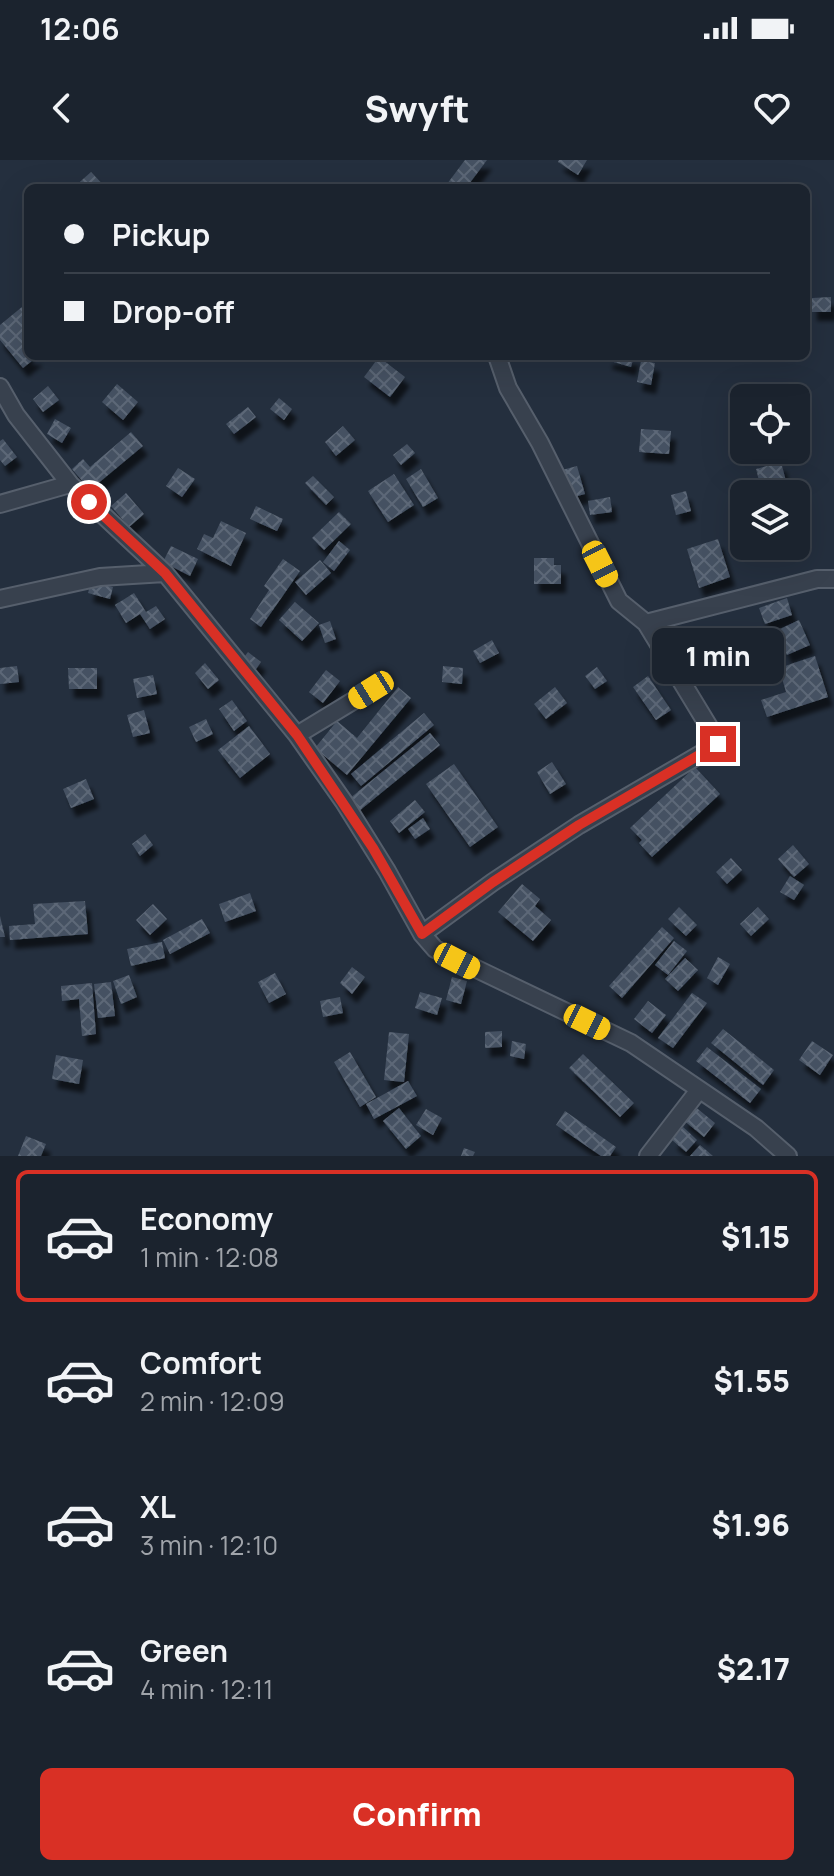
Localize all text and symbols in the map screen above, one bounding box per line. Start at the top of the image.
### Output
text: 12:06 [40,8,120,49]
text: Swyft [364,84,470,133]
icon: back [40,86,84,130]
icon: heart [750,86,794,130]
text: Pickup [112,214,210,255]
text: Drop-off [112,291,234,332]
map controls [730,384,810,560]
button: locate [730,384,810,464]
button: layers [730,480,810,560]
route start [71,484,107,520]
car [578,537,622,591]
callout: 1 min [652,628,784,684]
text: 1 min [685,638,751,674]
car [344,667,398,713]
route end [700,726,736,762]
car [430,939,484,983]
car [560,1001,614,1043]
text: Economy [140,1198,273,1239]
icon: car [44,1200,116,1272]
text: $1.15 [721,1216,790,1257]
text: 1 min · 12:08 [140,1239,279,1275]
text: Comfort [140,1342,262,1383]
icon: car [44,1344,116,1416]
text: $1.55 [713,1360,790,1401]
text: 2 min · 12:09 [140,1383,285,1419]
text: XL [140,1486,176,1527]
icon: car [44,1488,116,1560]
text: $1.96 [711,1504,790,1545]
text: 3 min · 12:10 [140,1527,278,1563]
text: Green [140,1630,228,1671]
icon: car [44,1632,116,1704]
text: $2.17 [717,1648,790,1689]
text: 4 min · 12:11 [140,1671,273,1707]
button: Confirm [40,1768,794,1860]

